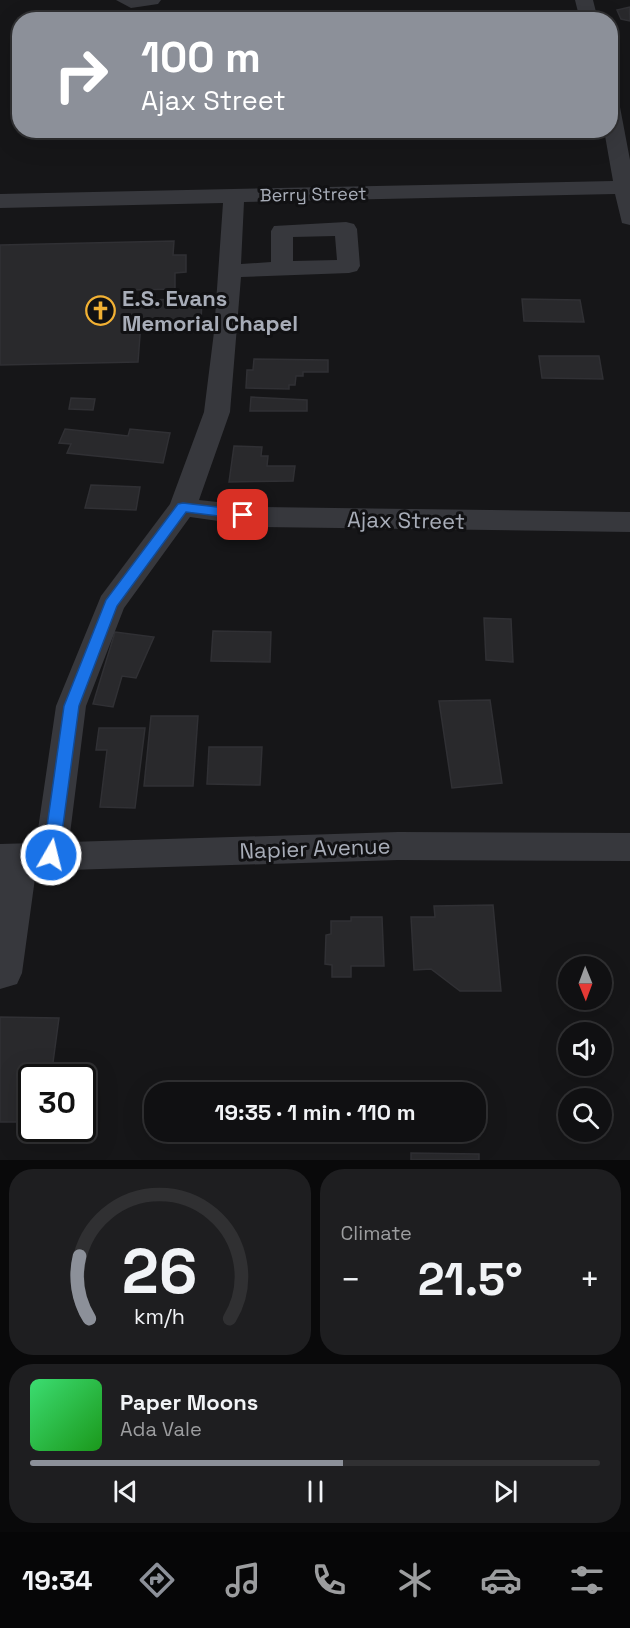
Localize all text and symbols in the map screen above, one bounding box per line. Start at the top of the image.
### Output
text: 100 m [141,31,261,84]
icon: right [42,36,120,114]
text: Ajax Street [141,83,286,118]
street label: Berry Street [259,182,367,206]
place label: E.S. Evans Memorial Chapel [122,284,298,337]
church icon: E.S. Evans Memorial Chapel [85,295,117,327]
pin [217,489,268,540]
icon: arrive [226,498,259,531]
street label: Ajax Street [347,505,465,535]
position arrow [19,823,83,887]
street label: Napier Avenue [239,831,391,865]
north arrow [558,956,612,1010]
map controls [558,956,612,1142]
button: sound [558,1022,612,1076]
speed limit sign: 30 [18,1064,96,1142]
button: search [558,1088,612,1142]
text: 19:35 · 1 min · 110 m [215,1098,415,1126]
text: Climate [341,1220,412,1246]
text: 26 [122,1232,198,1311]
text: 21.5° [418,1251,523,1308]
text: − [341,1259,361,1301]
text: + [580,1259,600,1301]
text: km/h [134,1303,185,1330]
text: Paper Moons [120,1388,258,1416]
text: Ada Vale [120,1416,202,1442]
icon: previous [109,1475,142,1508]
icon: pause [299,1475,332,1508]
icon: next [489,1475,522,1508]
icon: directions [136,1559,178,1601]
icon: music [222,1559,264,1601]
icon: phone [308,1559,350,1601]
icon: climate [394,1559,436,1601]
icon: car [480,1559,522,1601]
icon: filters [566,1559,608,1601]
text: 19:34 [22,1563,92,1598]

